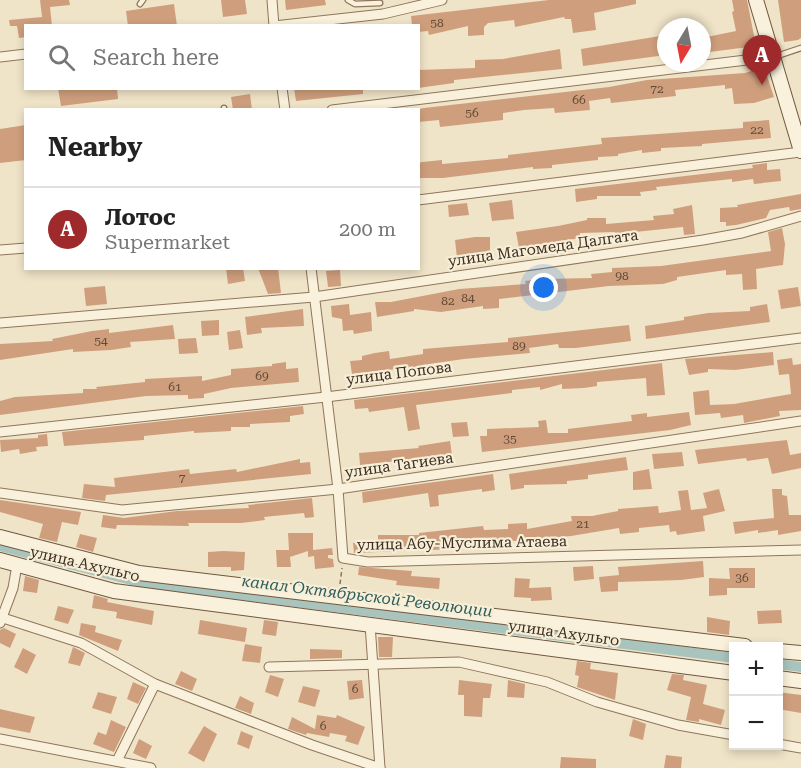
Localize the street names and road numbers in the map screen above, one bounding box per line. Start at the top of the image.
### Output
street label: улица Магомеда Далгата [447,226,639,270]
street label: улица Попова [345,358,453,388]
street label: улица Тагиева [344,448,454,482]
street label: улица Абу-Муслима Атаева [357,532,567,554]
street label: улица Ахульго [28,543,142,585]
street label: улица Ахульго [507,616,621,650]

